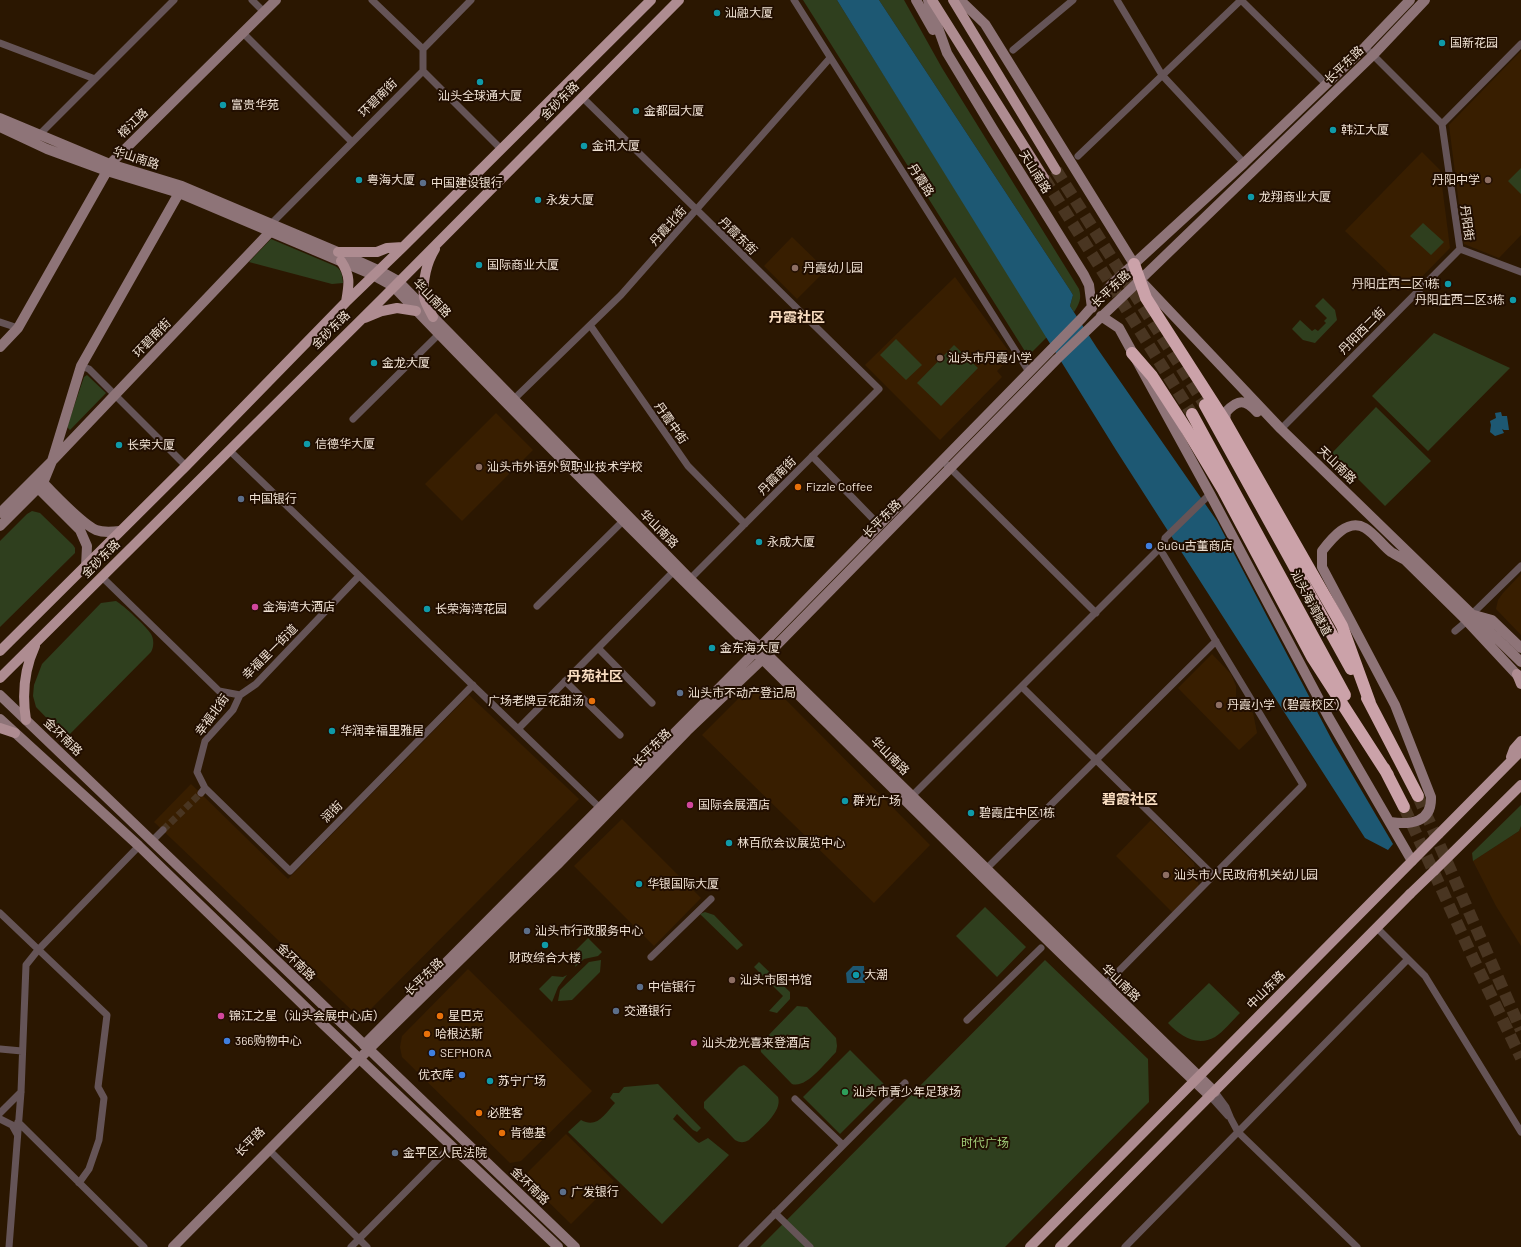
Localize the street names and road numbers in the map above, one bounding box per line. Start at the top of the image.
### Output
street label: 长平东路 [1322,43,1366,87]
street label: 环碧南街 [356,76,400,120]
street label: 金砂东路 [538,79,582,123]
street label: 榕江路 [115,105,151,141]
street label: 华山南路 [111,144,161,172]
street label: 天山南路 [1016,148,1054,196]
street label: 丹霞路 [905,161,937,199]
street label: 丹霞北街 [647,203,689,249]
street label: 丹阳街 [1457,204,1477,242]
street label: 丹霞东街 [716,214,760,258]
street label: 长平东路 [1089,267,1133,311]
street label: 华山南路 [410,276,454,320]
street label: 丹阳西二街 [1336,305,1388,357]
street label: 金砂东路 [309,308,353,352]
street label: 环碧南街 [130,316,174,360]
street label: 丹霞中街 [651,399,691,447]
street label: 天山南路 [1315,443,1359,487]
street label: 丹霞南街 [755,454,799,498]
street label: 长平东路 [860,497,904,541]
street label: 华山南路 [637,507,681,551]
street label: 金砂东路 [79,537,123,581]
street label: 汕头海湾隧道 [1288,568,1334,638]
street label: 幸福里一街道 [239,621,301,683]
street label: 幸福北街 [192,691,232,739]
street label: 金环南路 [41,715,85,759]
street label: 长平东路 [630,726,674,770]
street label: 华山南路 [868,734,912,778]
street label: 润街 [318,798,346,826]
street label: 金环南路 [274,940,318,984]
street label: 长平东路 [402,955,446,999]
street label: 华山南路 [1099,961,1143,1005]
street label: 中山东路 [1244,968,1288,1012]
street label: 长平路 [232,1124,268,1160]
street label: 金环南路 [508,1164,552,1208]

